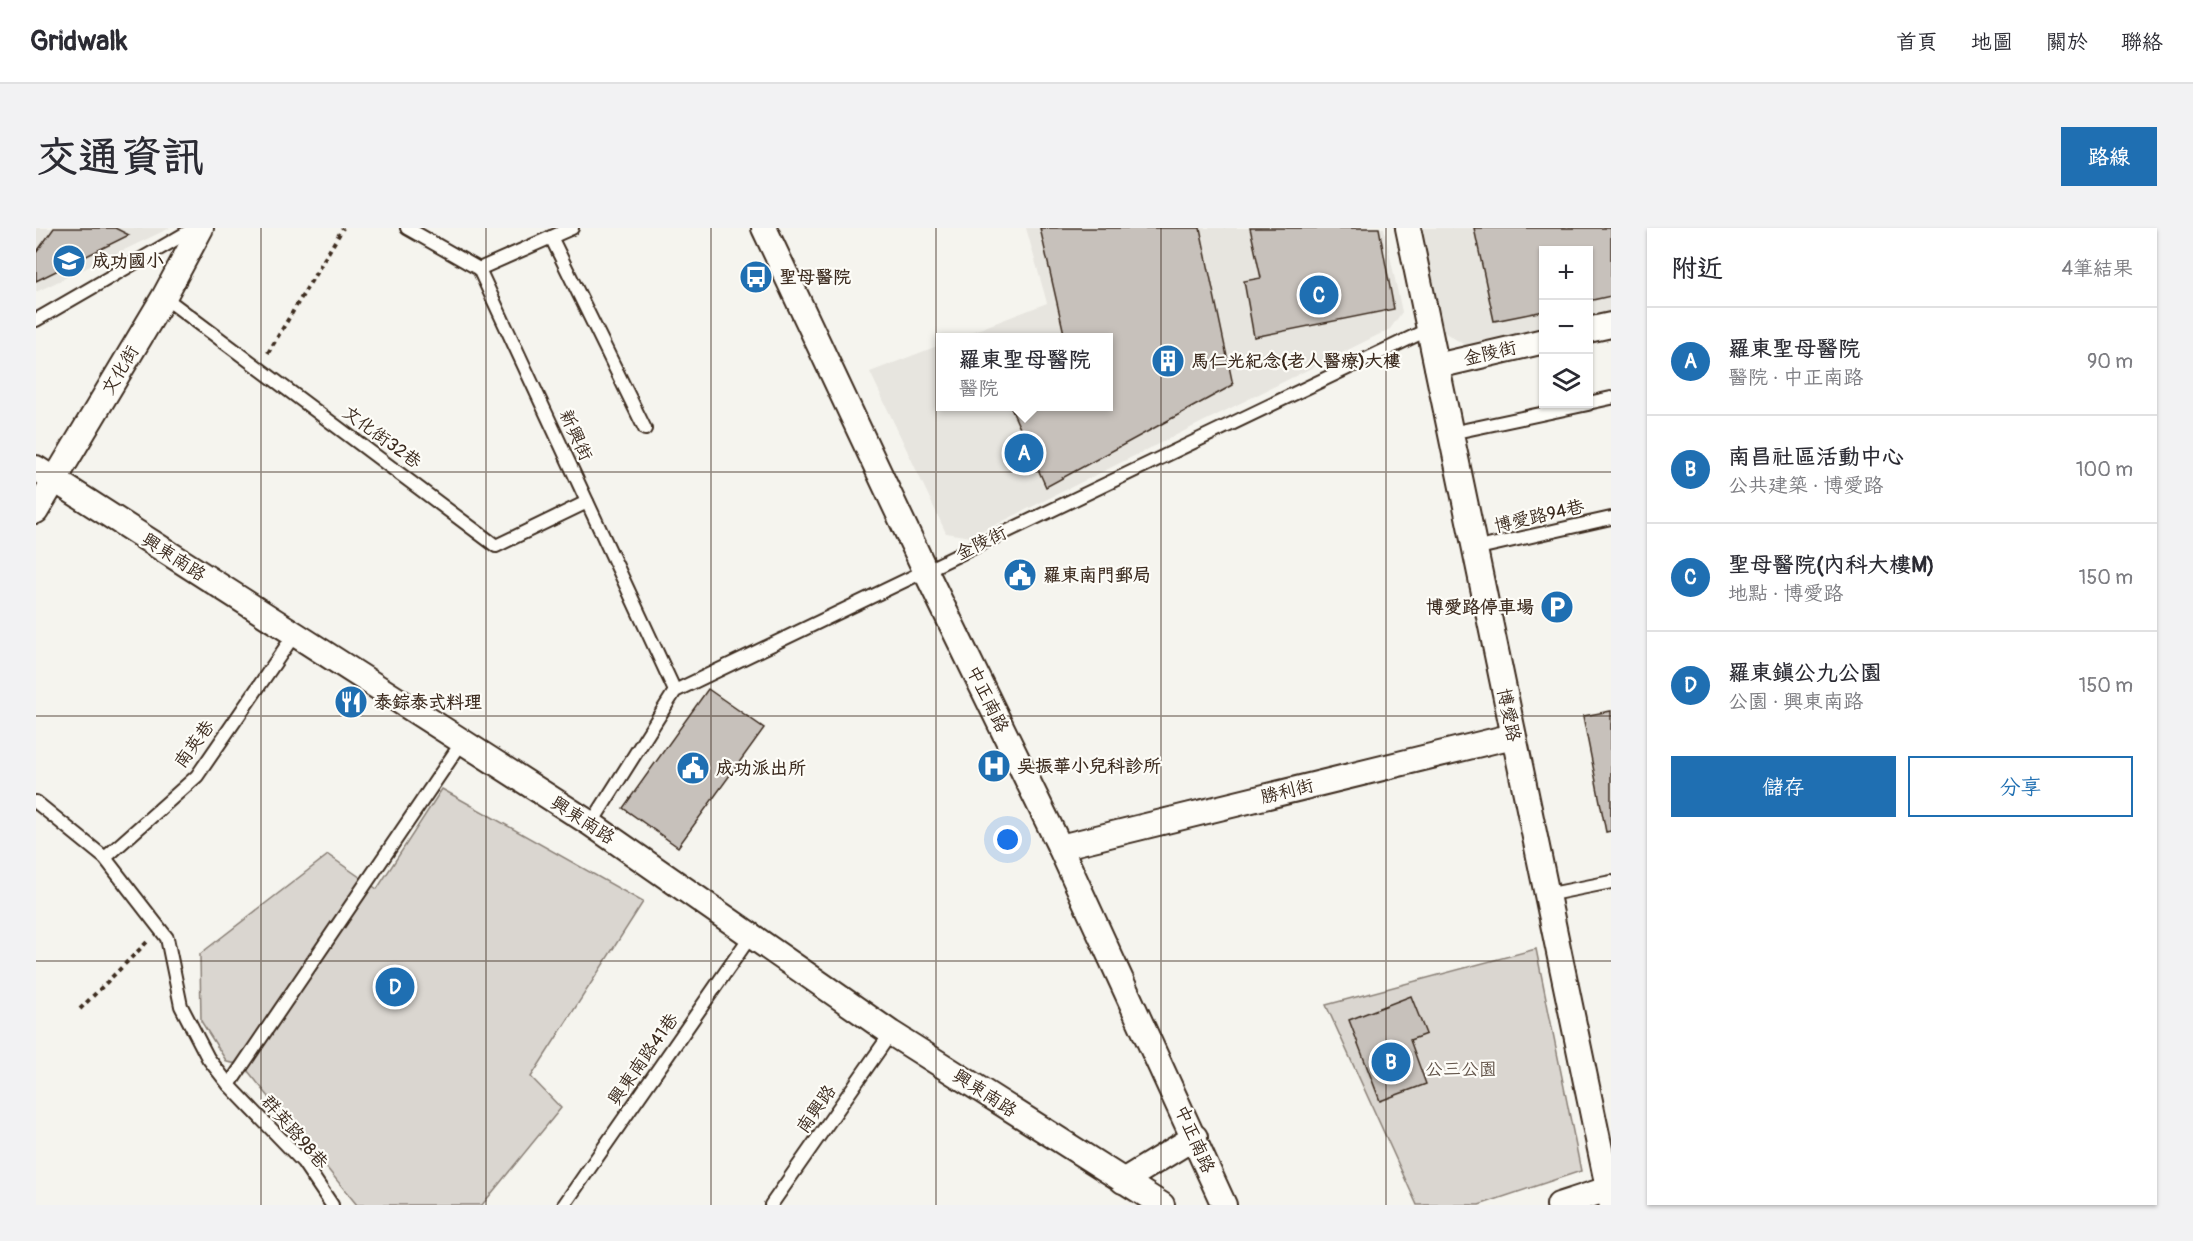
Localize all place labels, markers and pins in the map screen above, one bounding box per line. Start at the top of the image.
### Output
school or university icon: 成功國小 [51,243,87,279]
place label: 成功國小 [92,250,164,273]
bus stop icon: 聖母醫院 [738,259,774,295]
place label: 聖母醫院 [779,266,851,289]
pin: C [1300,272,1338,318]
building icon: 馬仁光紀念(老人醫療)大樓 [1150,343,1186,379]
place label: 馬仁光紀念(老人醫療)大樓 [1191,350,1401,373]
pin: A [1004,430,1044,476]
public building icon: 羅東南門郵局 [1002,557,1038,593]
place label: 羅東南門郵局 [1043,564,1151,587]
parking icon: 博愛路停車場 [1539,589,1575,625]
place label: 博愛路停車場 [1426,596,1534,619]
restaurant icon: 泰錝泰式料理 [333,684,369,720]
place label: 泰錝泰式料理 [374,691,482,714]
hospital icon: 吳振華小兒科診所 [976,748,1012,784]
public building icon: 成功派出所 [675,750,711,786]
place label: 吳振華小兒科診所 [1017,755,1161,778]
place label: 成功派出所 [716,757,806,780]
pin: D [376,964,414,1010]
pin: B [1372,1040,1410,1084]

